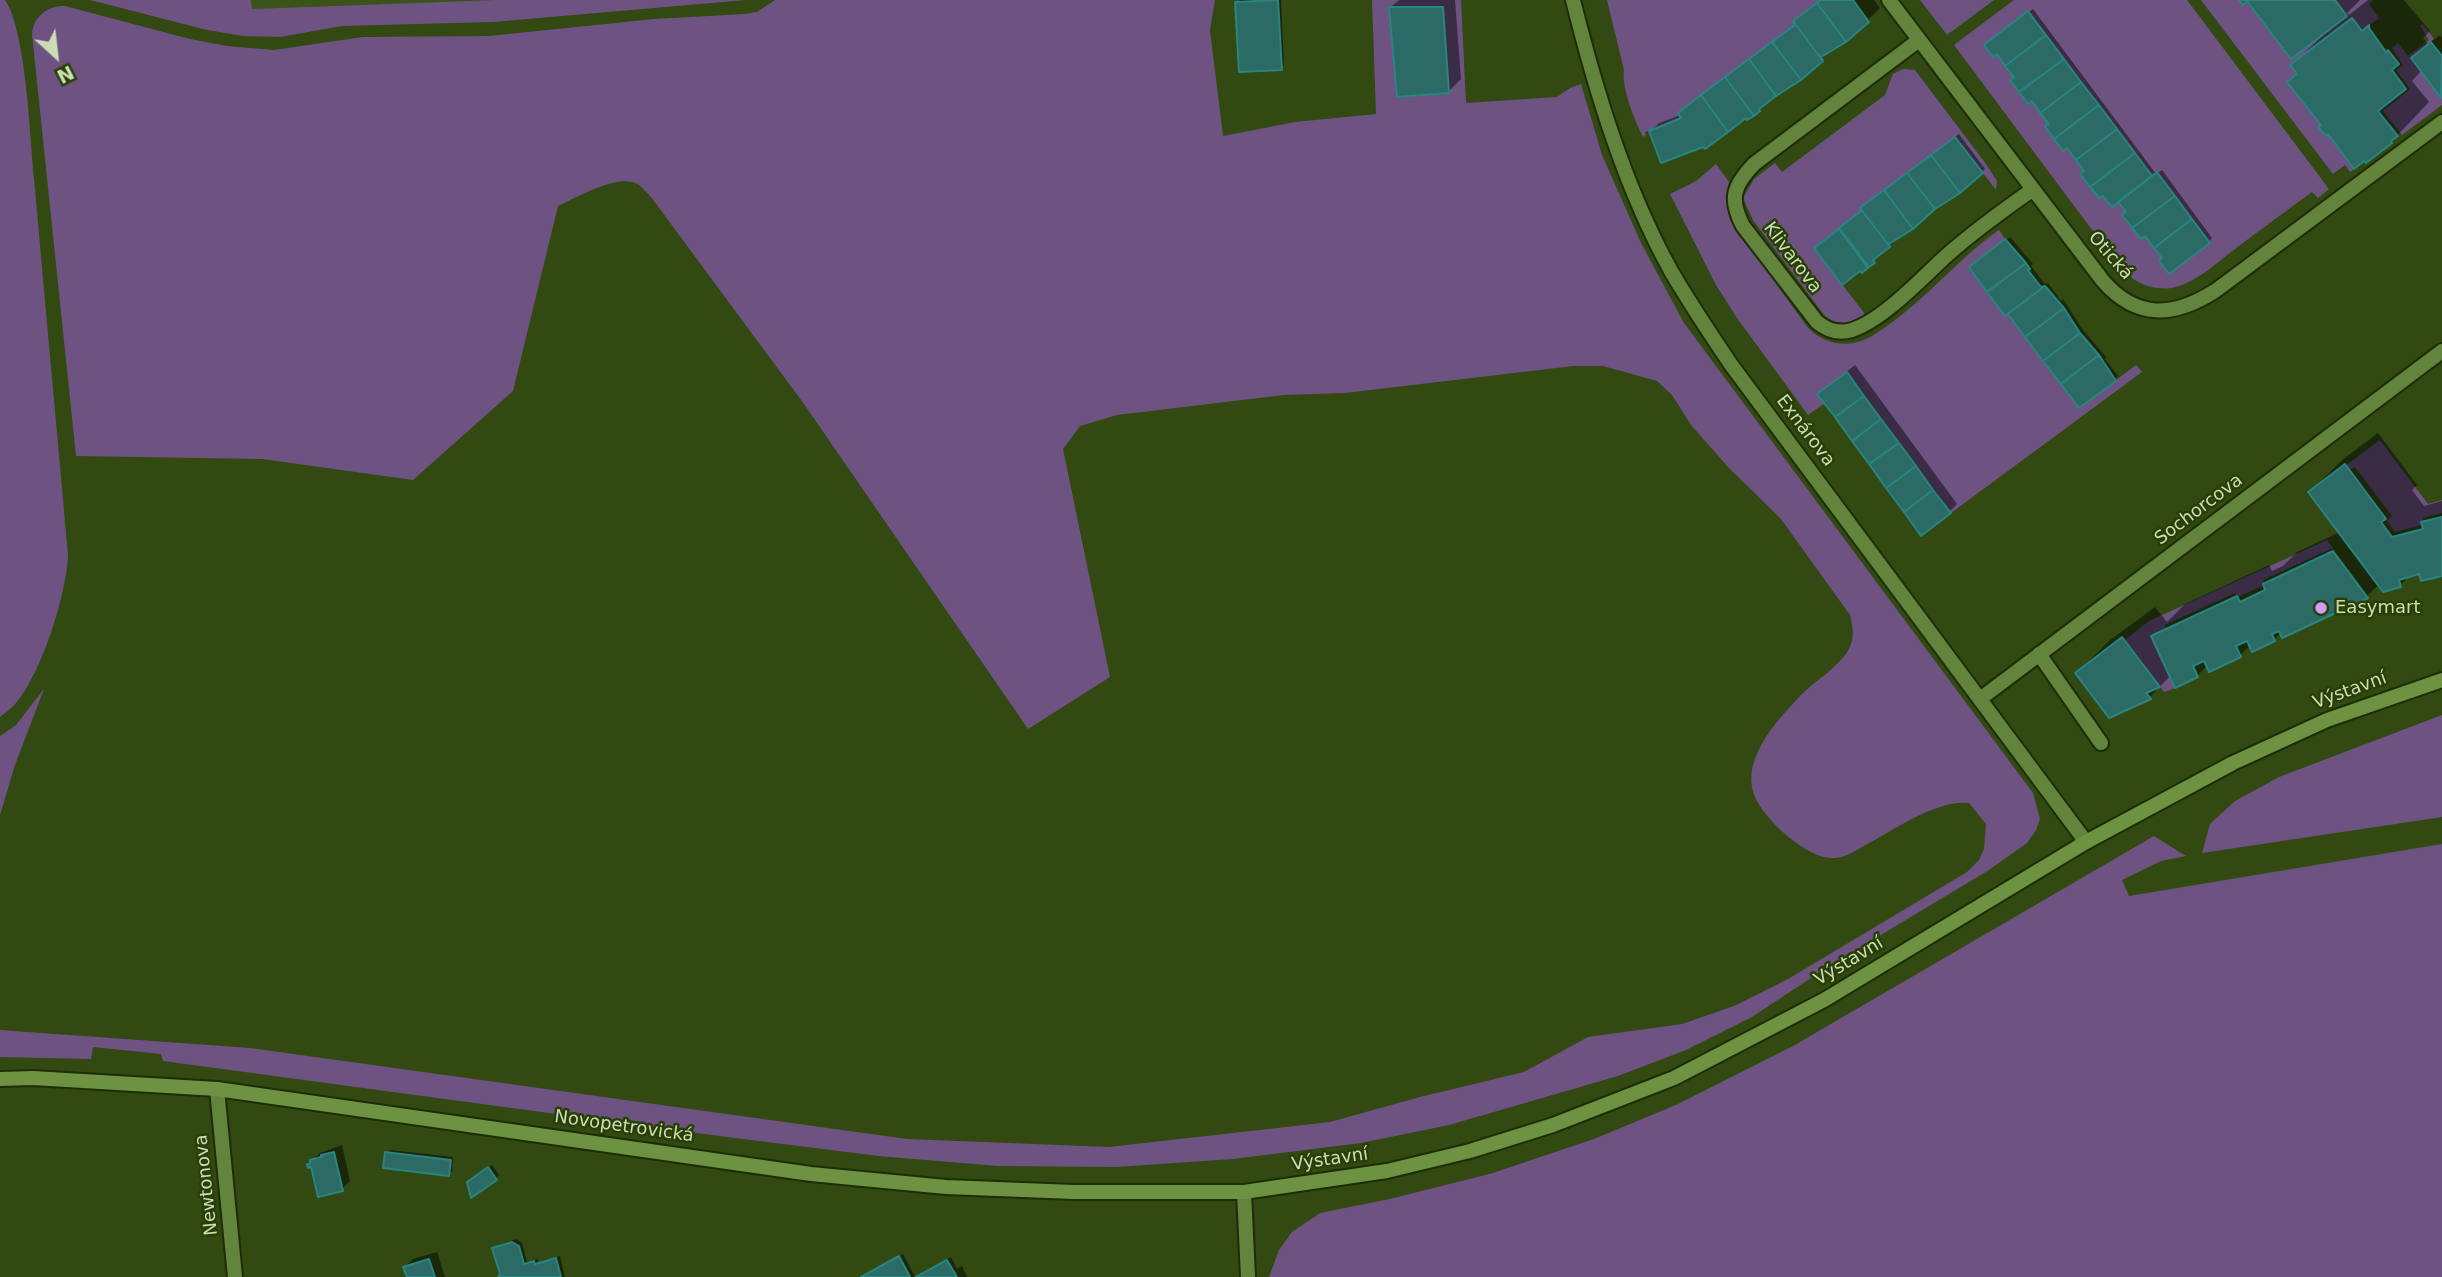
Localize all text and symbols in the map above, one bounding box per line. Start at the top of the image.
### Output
north arrow [21,21,91,91]
text: N [53,61,78,88]
street label: Klivarova [1758,218,1826,298]
street label: Otická [2083,227,2137,285]
street label: Exnárova [1771,391,1839,471]
street label: Sochorcova [2151,470,2247,550]
place label: Easymart [2335,597,2420,619]
marker: Easymart [2313,600,2329,616]
street label: Výstavní [2310,668,2390,714]
street label: Výstavní [1810,933,1888,991]
street label: Novopetrovická [553,1107,695,1147]
street label: Newtonova [191,1133,223,1237]
street label: Výstavní [1290,1144,1370,1176]

